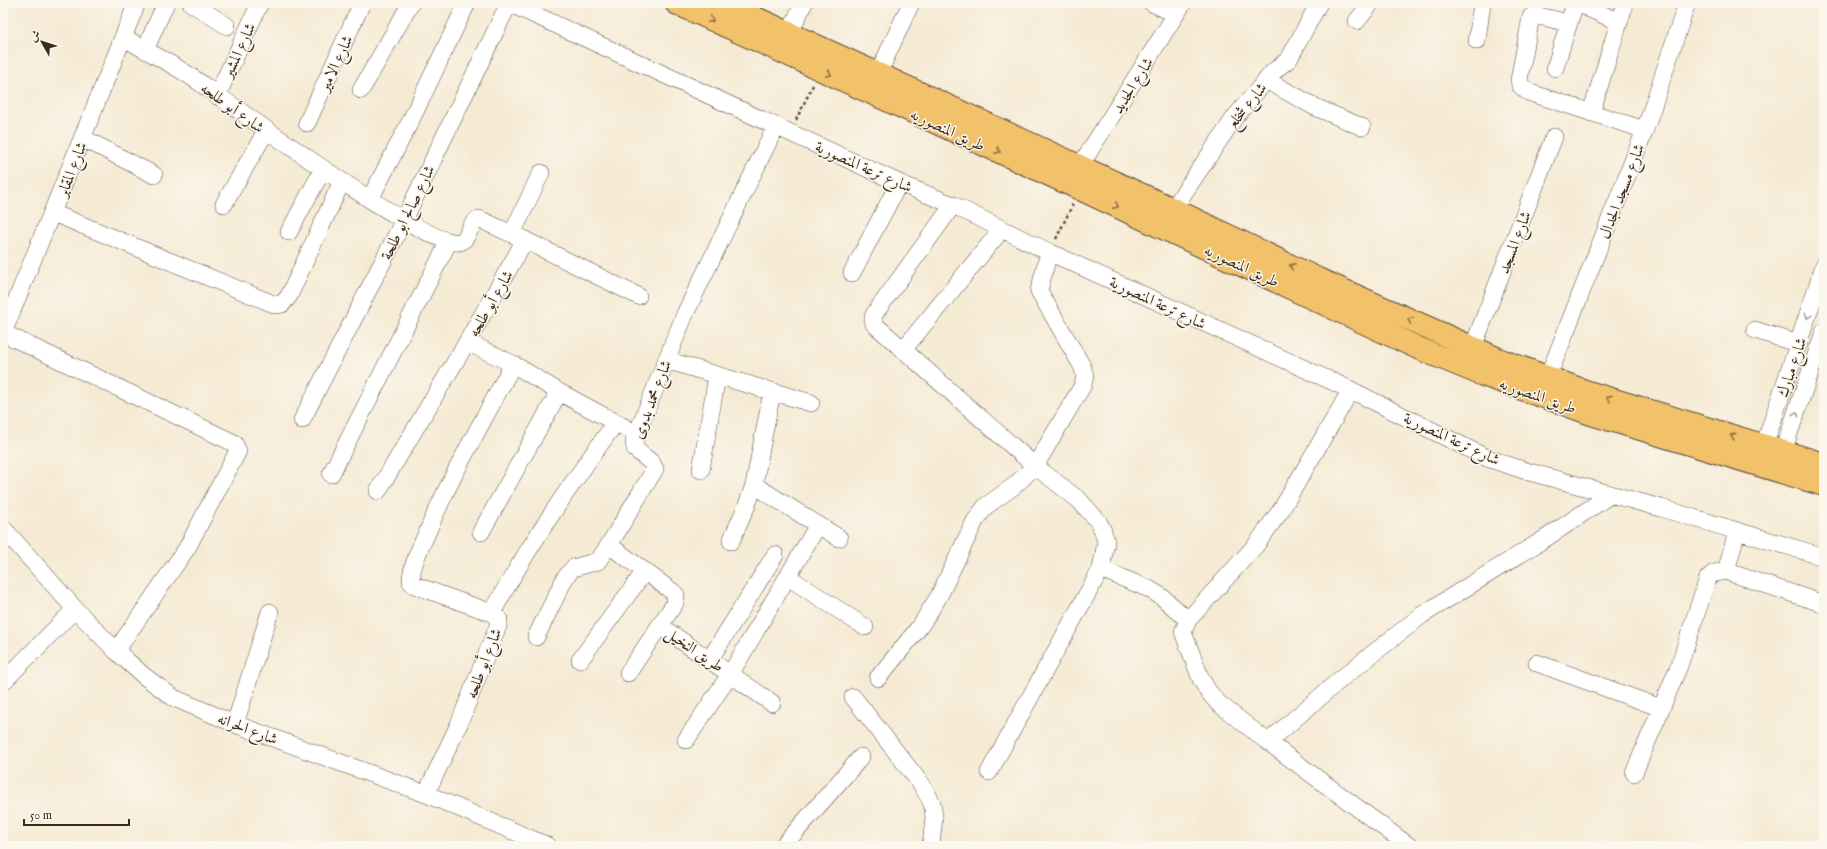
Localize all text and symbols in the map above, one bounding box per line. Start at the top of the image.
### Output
one-way arrow [707,15,714,23]
street label: شارع المشير [218,20,263,84]
north arrow [22,22,62,62]
text: ش [26,28,44,45]
street label: شارع الامير [314,32,360,98]
street label: شارع الجديد [1109,54,1161,119]
one-way arrow [825,69,832,77]
street label: شارع أبو طلحه [195,76,269,140]
street label: شارع شخلع [1223,79,1275,136]
street label: طريق المنصوريه [907,105,988,157]
street label: شارع ترعة المنصورية [811,137,915,200]
street label: شارع المقابر [52,139,94,203]
street label: شارع مسجد الجدال [1596,141,1652,243]
one-way arrow [994,147,1001,155]
street label: شارع صالح ابو طلحة [377,162,442,264]
one-way arrow [1112,201,1120,209]
street label: شارع المسجد [1495,209,1539,278]
street label: طريق المنصوريه [1201,241,1282,293]
one-way arrow [1288,263,1296,271]
street label: شارع أبو طلحه [462,265,521,342]
street label: شارع ترعة المنصورية [1105,273,1209,337]
one-way arrow [1804,312,1813,319]
one-way arrow [1406,317,1414,325]
street label: شارع مبارك [1773,335,1814,401]
street label: شارع محمد بدوى [629,357,679,443]
street label: طريق المنصوريه [1496,374,1579,419]
one-way arrow [1605,394,1612,403]
street label: شارع ترعة المنصورية [1399,409,1503,473]
one-way arrow [1791,411,1800,418]
one-way arrow [1730,432,1737,441]
street label: طريق النخيل [661,624,727,678]
street label: شارع أبو طلحه [459,625,509,703]
street label: شارع الحرانه [214,709,280,752]
scale bar [24,801,129,827]
text: 50 m [30,808,52,823]

